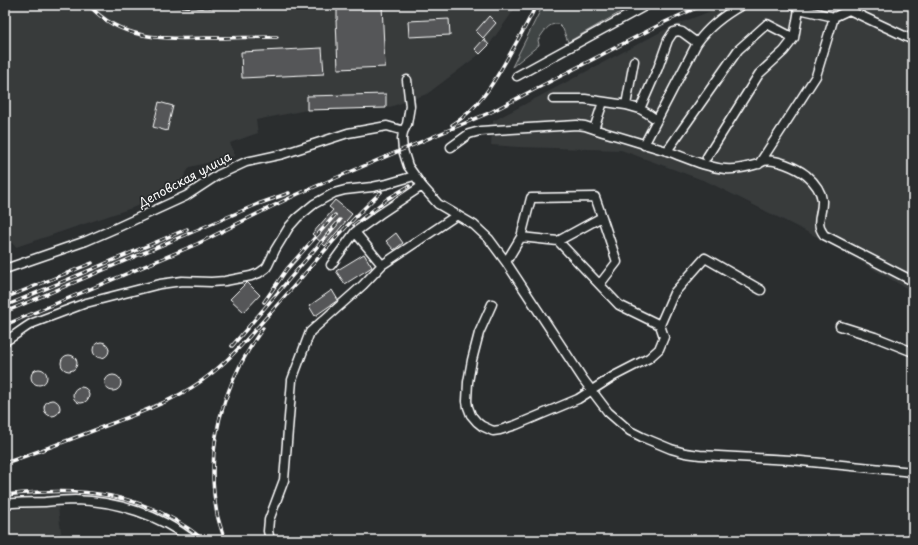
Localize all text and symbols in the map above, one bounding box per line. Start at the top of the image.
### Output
street label: Деповская улица [134,147,235,212]

